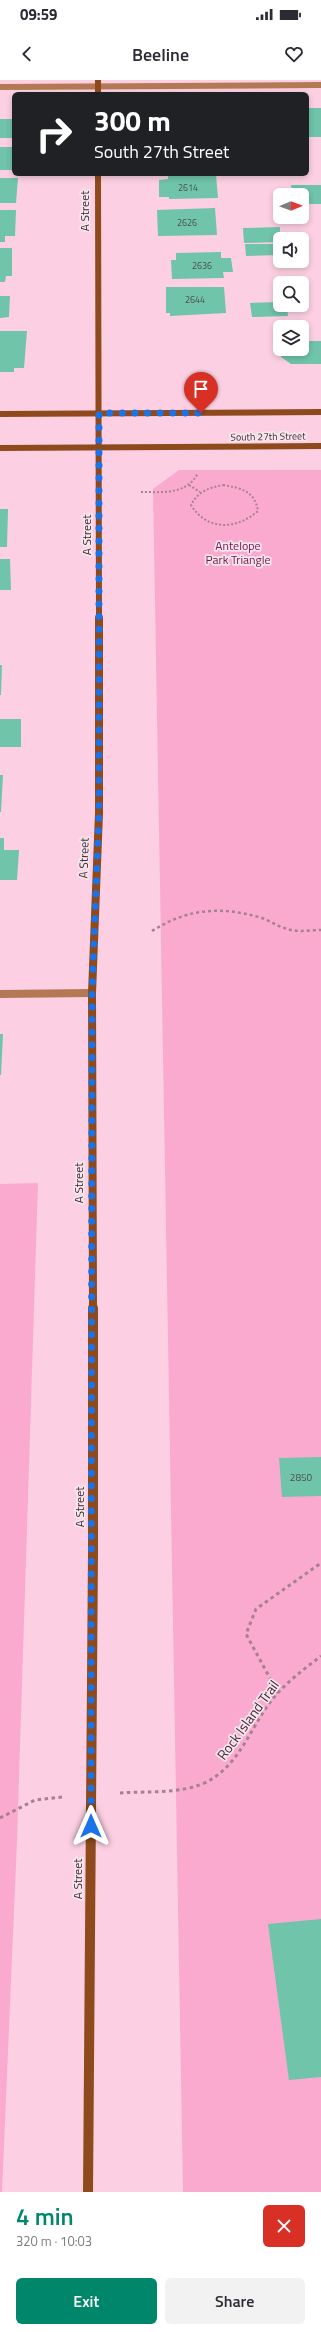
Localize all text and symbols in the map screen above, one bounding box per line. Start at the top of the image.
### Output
text: 09:59 [20,3,57,26]
text: Beeline [132,41,189,68]
icon: back [16,43,38,65]
icon: heart [283,43,305,65]
text: 300 m [94,99,171,142]
icon: right [28,108,80,160]
text: South 27th Street [94,138,229,165]
house number: 2614 [178,181,198,194]
north arrow [273,188,309,224]
map controls [273,188,309,356]
street label: A Street [75,190,94,231]
house number: 2626 [177,216,197,229]
button: sound [273,232,309,268]
house number: 2636 [192,259,212,272]
button: search [273,276,309,312]
house number: 2644 [185,293,205,306]
button: layers [273,320,309,356]
pin [184,372,218,413]
icon: arrive [190,378,212,400]
street label: South 27th Street [230,428,306,445]
street label: A Street [77,514,96,555]
park label: Antelope Park Triangle [205,536,271,569]
street label: A Street [73,837,94,879]
street label: A Street [69,1162,88,1203]
house number: 2850 [290,1470,313,1485]
street label: A Street [70,1486,89,1527]
street label: Rock Island Trail [211,1675,284,1764]
position arrow [70,1805,112,1847]
street label: A Street [68,1858,87,1899]
text: 4 min [16,2198,74,2234]
button: close [263,2205,305,2247]
text: 320 m · 10:03 [16,2231,92,2251]
button: Exit [16,2278,157,2324]
button: Share [165,2278,305,2324]

